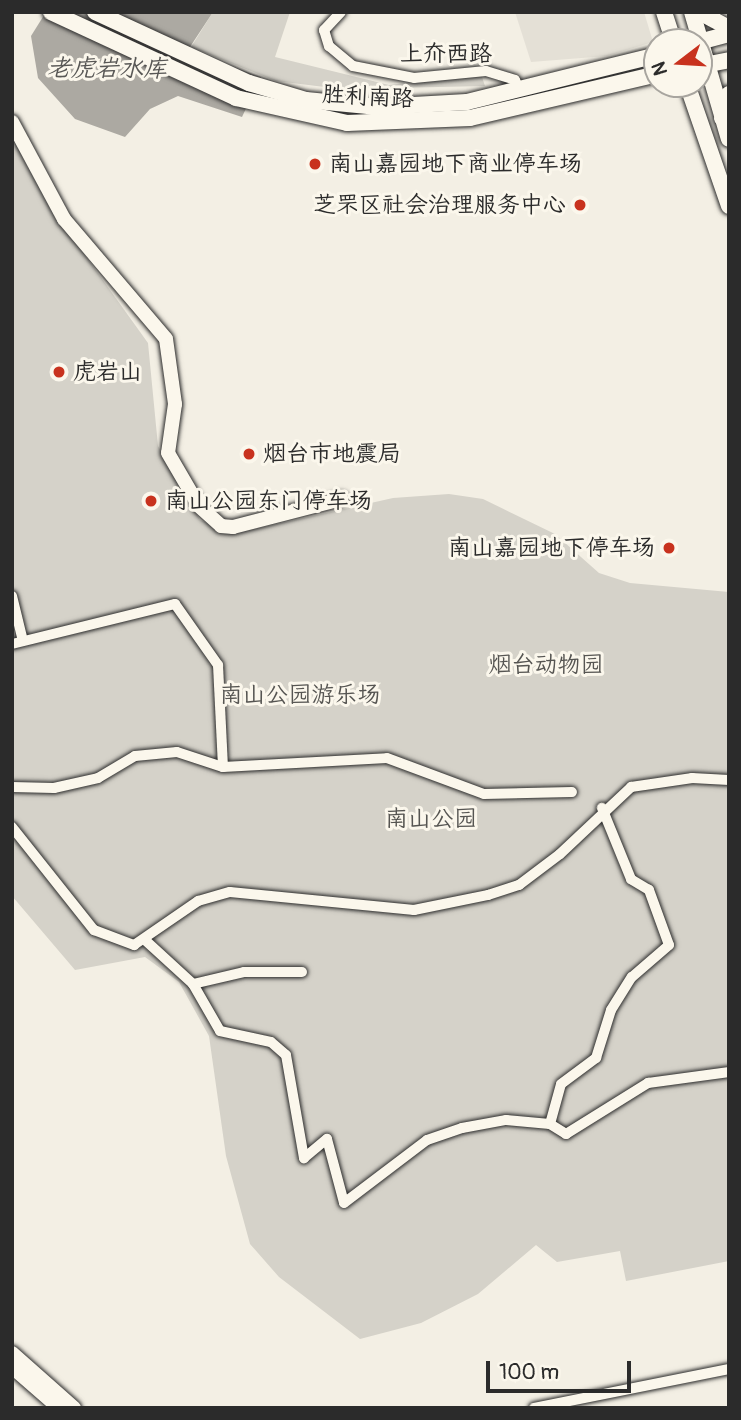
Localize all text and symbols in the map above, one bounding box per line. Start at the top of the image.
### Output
north arrow [643,28,713,98]
street label: 上夼西路 [400,40,492,68]
water label: 老虎岩水库 [47,55,167,83]
text: N [646,59,673,78]
street label: 胜利南路 [321,81,415,113]
place label: 南山嘉园地下商业停车场 [329,150,582,178]
marker: 南山嘉园地下商业停车场 [307,156,323,172]
place label: 芝罘区社会治理服务中心 [313,191,566,219]
marker: 芝罘区社会治理服务中心 [572,197,588,213]
place label: 虎岩山 [73,358,142,386]
marker: 虎岩山 [51,364,67,380]
place label: 烟台市地震局 [263,440,401,468]
marker: 烟台市地震局 [241,446,257,462]
place label: 南山公园东门停车场 [165,487,372,515]
marker: 南山公园东门停车场 [143,493,159,509]
place label: 南山嘉园地下停车场 [448,534,655,562]
marker: 南山嘉园地下停车场 [661,540,677,556]
park label: 烟台动物园 [489,651,603,679]
park label: 南山公园游乐场 [220,681,380,709]
park label: 南山公园 [385,805,477,833]
scale bar [489,1346,634,1390]
text: 100 m [499,1359,559,1386]

